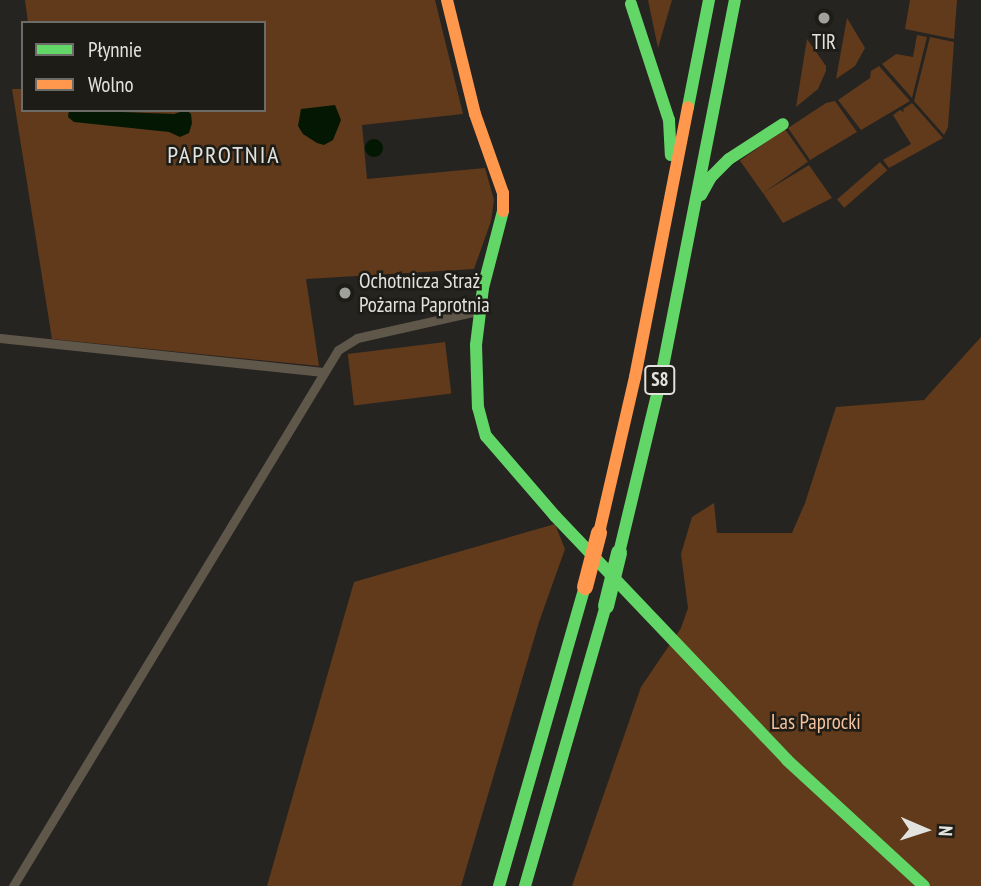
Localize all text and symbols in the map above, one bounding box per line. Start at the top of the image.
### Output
marker: TIR [816,10,832,26]
legend [21,21,266,112]
place label: TIR [812,29,836,55]
text: Płynnie [88,36,142,63]
text: Wolno [88,71,134,98]
district label: PAPROTNIA [168,141,280,169]
place label: Ochotnicza Straż Pożarna Paprotnia [359,268,490,318]
marker: Ochotnicza Straż Pożarna Paprotnia [337,285,353,301]
road number: S8 [644,364,676,396]
park label: Las Paprocki [771,709,861,735]
north arrow [890,795,960,865]
text: N [934,825,958,837]

